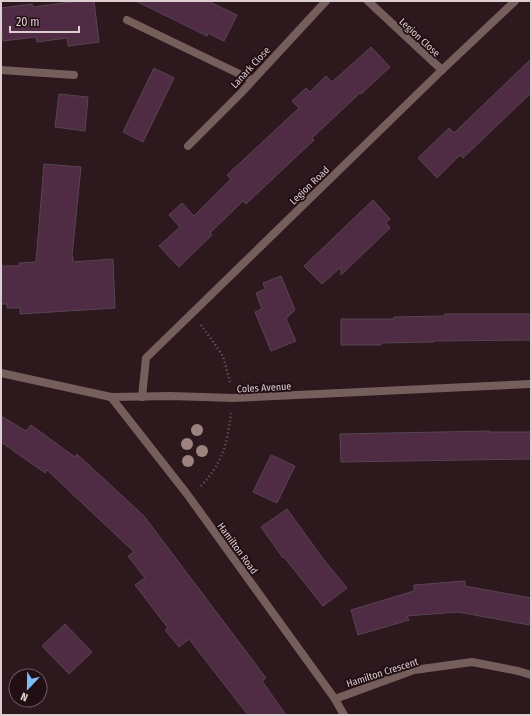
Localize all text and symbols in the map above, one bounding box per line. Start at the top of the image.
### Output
scale bar [10,8,79,34]
text: 20 m [16,15,40,29]
street label: Legion Close [396,16,442,60]
street label: Lanark Close [229,45,273,91]
street label: Legion Road [288,164,332,207]
street label: Coles Avenue [237,381,292,395]
street label: Hamilton Road [215,521,260,577]
street label: Hamilton Crescent [345,655,420,690]
north arrow [8,668,48,708]
text: N [19,690,30,704]

